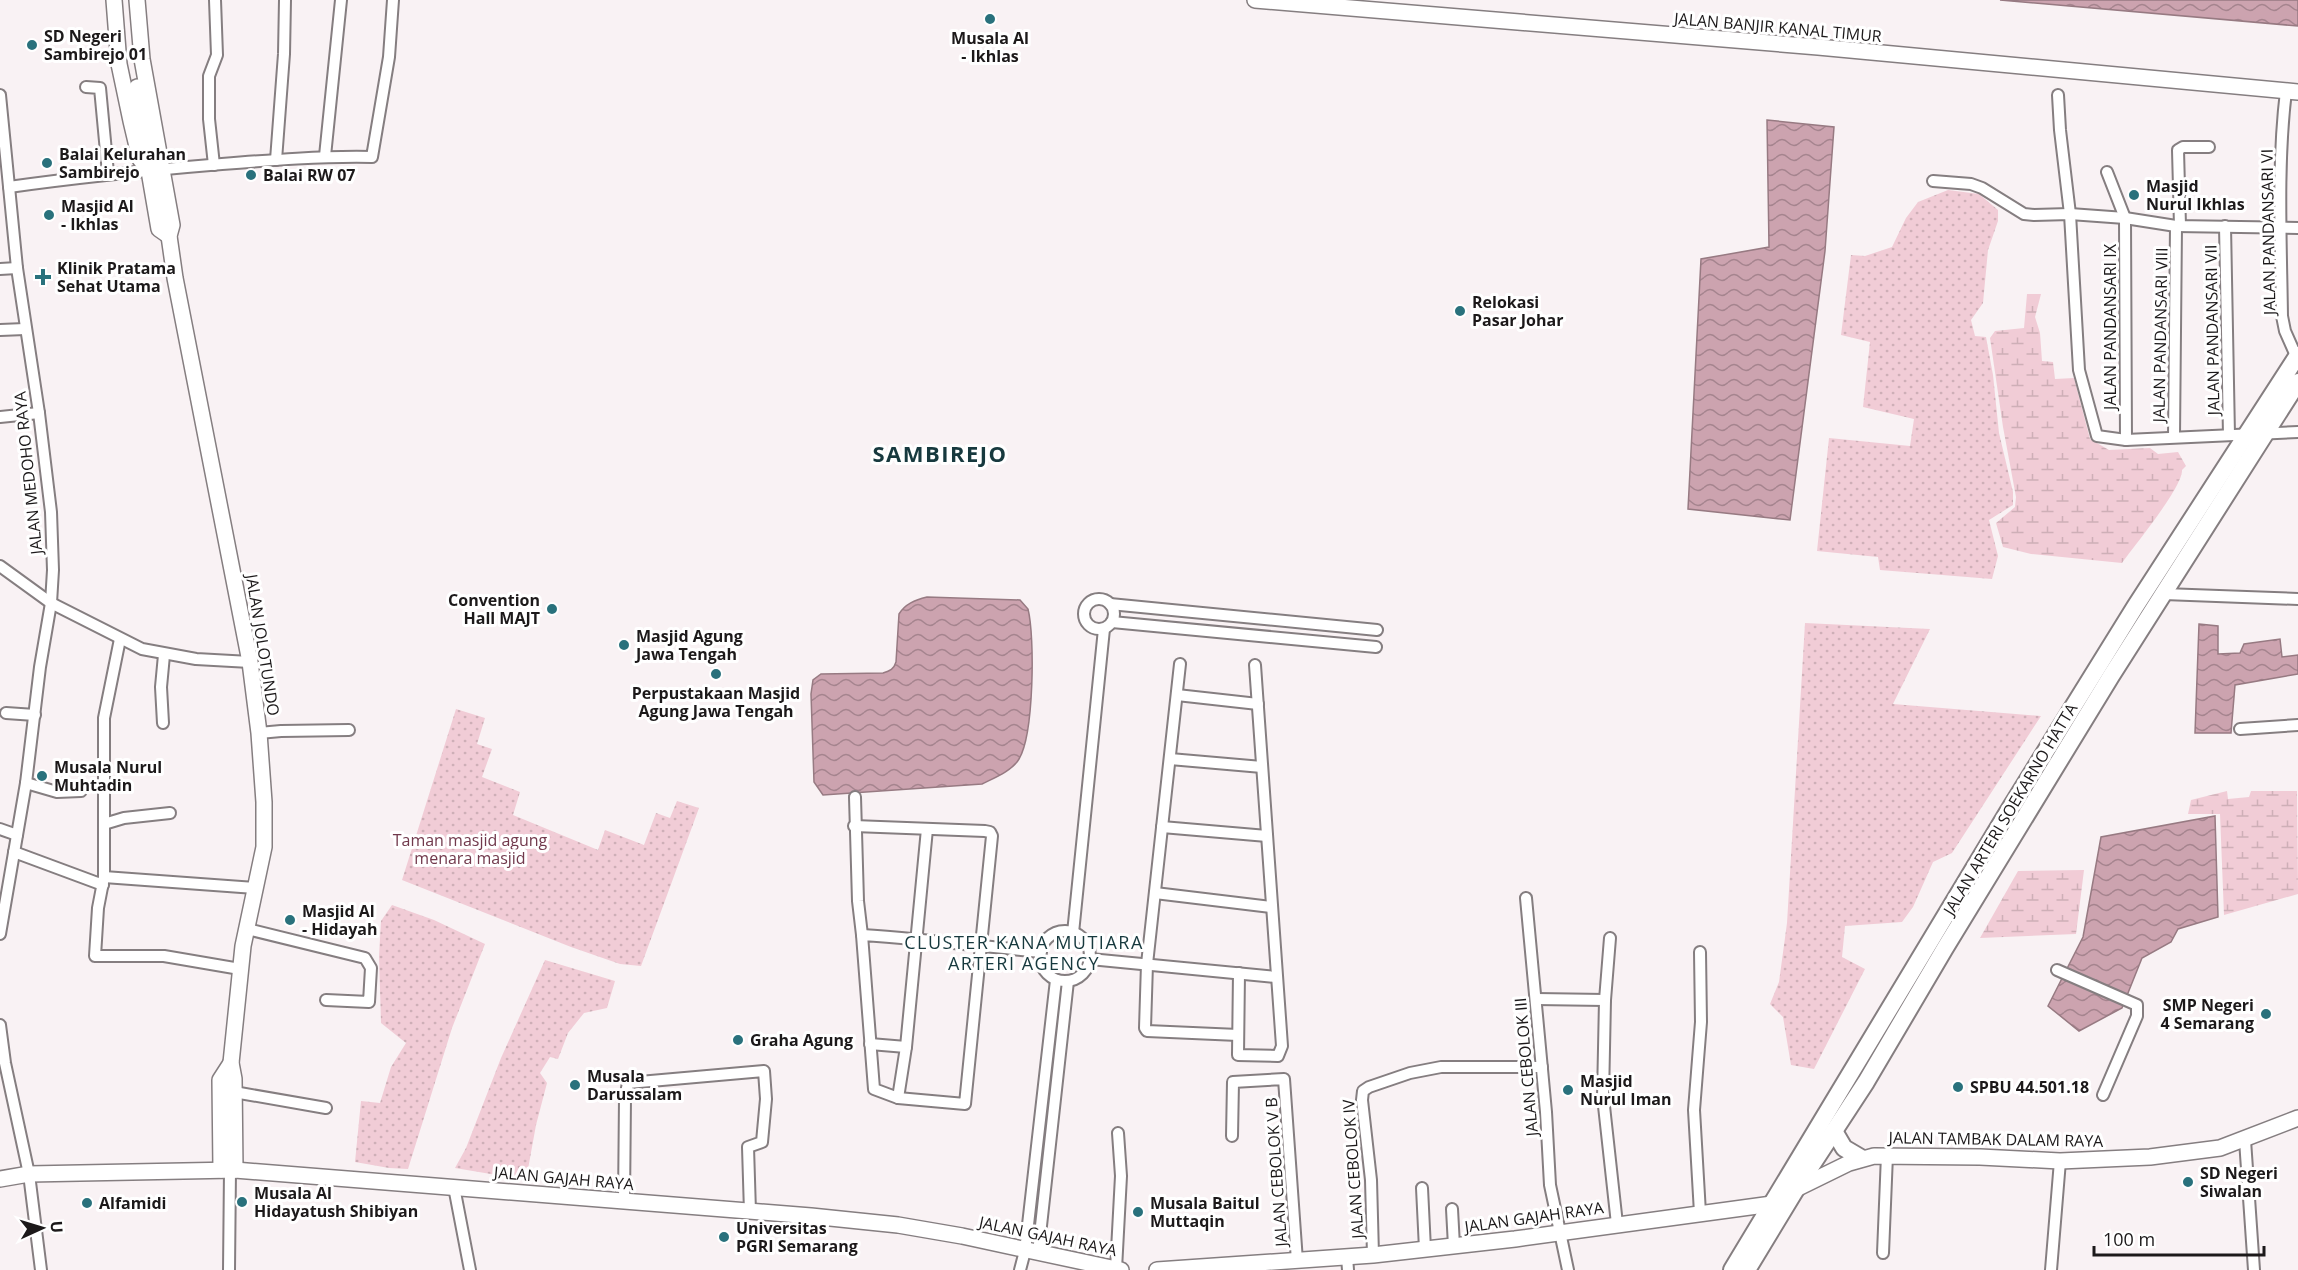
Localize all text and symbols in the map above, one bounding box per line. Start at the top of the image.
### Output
street label: JALAN BANJIR KANAL TIMUR [1671,7,1883,47]
marker: Musala Al - Ikhlas [983,12,997,26]
place label: SD Negeri Sambirejo 01 [44,25,147,65]
place label: Musala Al - Ikhlas [951,27,1029,67]
marker: SD Negeri Sambirejo 01 [25,38,39,52]
place label: Balai Kelurahan Sambirejo [59,143,186,183]
street label: JALAN PANDANSARI VI [2256,149,2280,317]
marker: Balai Kelurahan Sambirejo [40,156,54,170]
place label: Balai RW 07 [263,164,355,186]
marker: Balai RW 07 [244,168,258,182]
place label: Masjid Nurul Ikhlas [2146,175,2245,215]
marker: Masjid Nurul Ikhlas [2127,188,2141,202]
place label: Masjid Al - Ikhlas [61,195,134,235]
marker: Masjid Al - Ikhlas [42,208,56,222]
street label: JALAN PANDANSARI IX [2099,243,2121,412]
street label: JALAN PANDANSARI VII [2200,245,2225,417]
street label: JALAN PANDANSARI VIII [2147,247,2173,425]
place label: Klinik Pratama Sehat Utama [57,257,176,297]
marker: Klinik Pratama Sehat Utama [34,268,52,286]
place label: Relokasi Pasar Johar [1472,291,1563,331]
marker: Relokasi Pasar Johar [1453,304,1467,318]
street label: JALAN MEDOHO RAYA [8,389,48,558]
district label: SAMBIREJO [872,438,1008,468]
street label: JALAN JOLOTUNDO [241,571,285,717]
place label: Convention Hall MAJT [448,589,540,629]
marker: Convention Hall MAJT [545,602,559,616]
place label: Masjid Agung Jawa Tengah [634,625,743,665]
marker: Masjid Agung Jawa Tengah [617,638,631,652]
marker: Perpustakaan Masjid Agung Jawa Tengah [709,667,723,681]
place label: Perpustakaan Masjid Agung Jawa Tengah [632,682,800,722]
street label: JALAN ARTERI SOEKARNO HATTA [1937,698,2083,921]
place label: Musala Nurul Muhtadin [54,756,162,796]
marker: Musala Nurul Muhtadin [35,769,49,783]
park label: Taman masjid agung menara masjid [393,829,548,869]
place label: Masjid Al - Hidayah [302,900,378,940]
marker: Masjid Al - Hidayah [283,913,297,927]
district label: CLUSTER KANA MUTIARA ARTERI AGENCY [904,930,1144,975]
place label: SMP Negeri 4 Semarang [2161,994,2254,1034]
street label: JALAN CEBOLOK III [1509,997,1543,1139]
marker: SMP Negeri 4 Semarang [2259,1007,2273,1021]
place label: Graha Agung [750,1029,853,1051]
marker: Graha Agung [731,1033,745,1047]
place label: Musala Darussalam [587,1065,682,1105]
place label: Masjid Nurul Iman [1580,1070,1672,1110]
place label: SPBU 44.501.18 [1970,1076,2089,1098]
marker: Musala Darussalam [568,1078,582,1092]
marker: SPBU 44.501.18 [1951,1080,1965,1094]
marker: Masjid Nurul Iman [1561,1083,1575,1097]
street label: JALAN CEBOLOK V B [1260,1097,1292,1249]
street label: JALAN CEBOLOK IV [1337,1098,1369,1241]
street label: JALAN TAMBAK DALAM RAYA [1887,1126,2104,1152]
street label: JALAN GAJAH RAYA [491,1161,636,1195]
place label: SD Negeri Siwalan [2200,1162,2278,1202]
marker: SD Negeri Siwalan [2181,1175,2195,1189]
place label: Musala Al Hidayatush Shibiyan [254,1182,418,1222]
place label: Alfamidi [99,1192,166,1214]
place label: Musala Baitul Muttaqin [1150,1192,1260,1232]
marker: Musala Al Hidayatush Shibiyan [235,1195,249,1209]
marker: Alfamidi [80,1196,94,1210]
street label: JALAN GAJAH RAYA [1461,1196,1606,1238]
north arrow [12,1198,72,1258]
marker: Musala Baitul Muttaqin [1131,1205,1145,1219]
street label: JALAN GAJAH RAYA [975,1210,1120,1262]
place label: Universitas PGRI Semarang [736,1217,858,1257]
scale bar [2094,1219,2264,1257]
text: U [46,1220,68,1234]
text: 100 m [2103,1227,2155,1251]
marker: Universitas PGRI Semarang [717,1230,731,1244]

